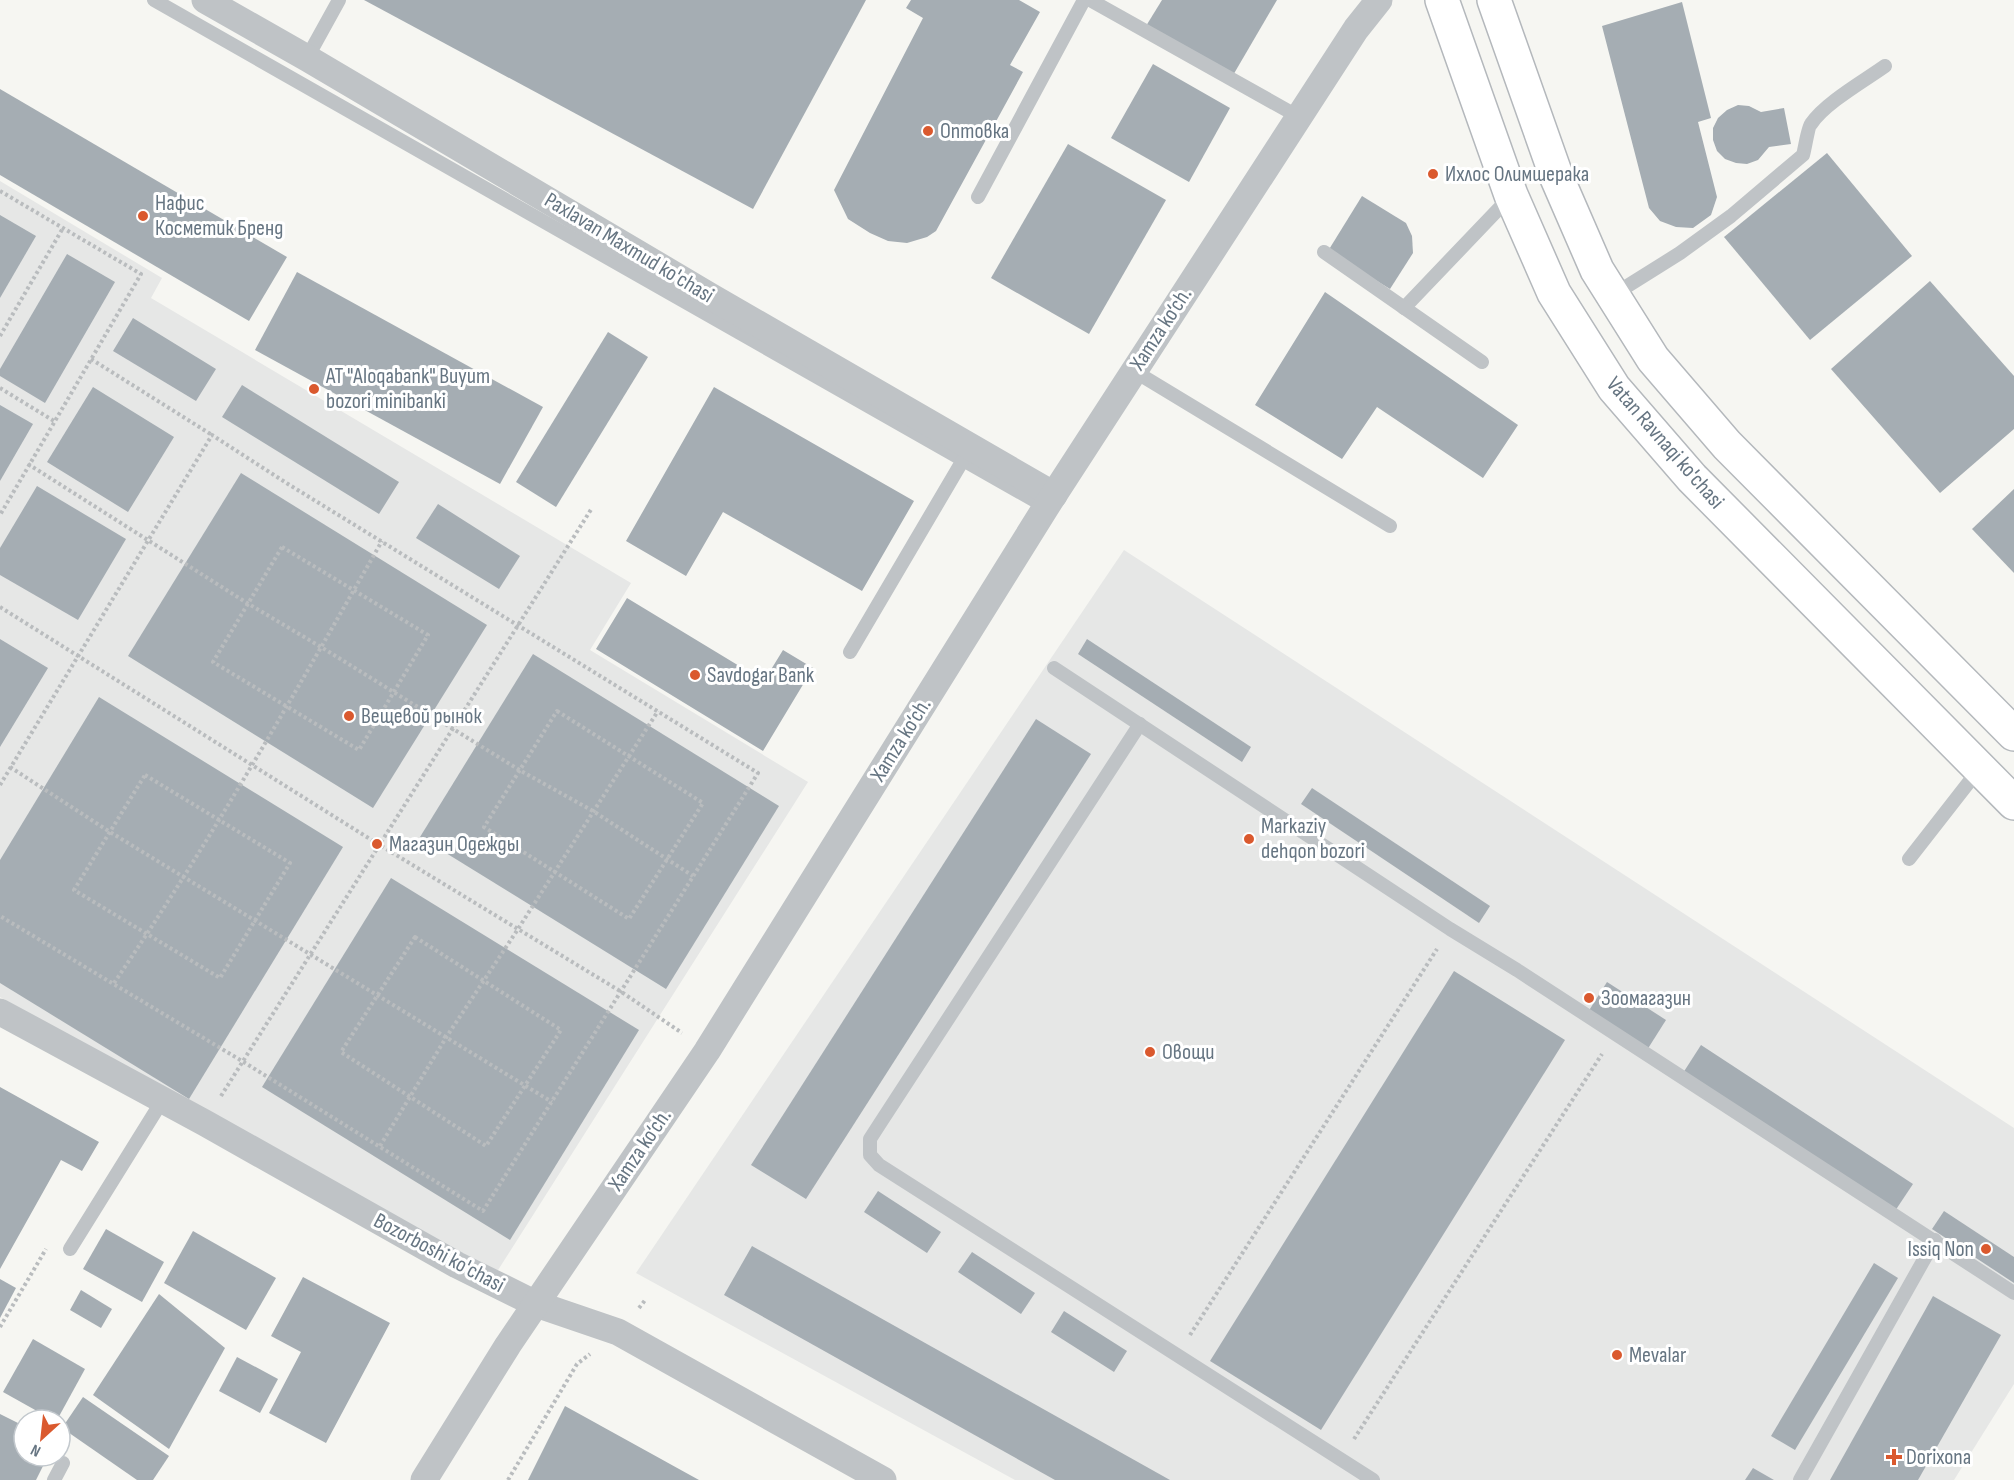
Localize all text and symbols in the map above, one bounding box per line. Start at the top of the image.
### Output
place label: Оптовка [940,118,1009,145]
marker: Оптовка [921,124,935,138]
place label: Ихлос Олимшерака [1445,161,1589,188]
marker: Ихлос Олимшерака [1426,167,1440,181]
street label: Paxlavan Maxmud ko'chasi [539,187,719,309]
place label: Нафис Косметик Бренд [155,190,283,242]
marker: Нафис Косметик Бренд [136,209,150,223]
street label: Xamza ko‘ch. [1124,282,1198,376]
place label: AT "Aloqabank" Buyum bozori minibanki [325,363,490,415]
street label: Vatan Ravnaqi ko'chasi [1600,371,1730,515]
marker: AT "Aloqabank" Buyum bozori minibanki [307,382,321,396]
place label: Savdogar Bank [707,662,815,689]
marker: Savdogar Bank [688,668,702,682]
street label: Xamza ko‘ch. [864,693,937,788]
place label: Вещевой рынок [361,703,482,730]
marker: Вещевой рынок [342,709,356,723]
place label: Markaziy dehqon bozori [1261,813,1365,865]
place label: Магазин Одежды [389,831,519,858]
marker: Markaziy dehqon bozori [1242,832,1256,846]
marker: Магазин Одежды [370,837,384,851]
place label: Зоомагазин [1601,985,1691,1012]
marker: Зоомагазин [1582,991,1596,1005]
place label: Овощи [1162,1039,1214,1066]
marker: Овощи [1143,1045,1157,1059]
street label: Xamza ko‘ch. [602,1104,677,1197]
street label: Bozorboshi ko'chasi [369,1207,509,1299]
place label: Issiq Non [1907,1236,1974,1263]
marker: Issiq Non [1979,1242,1993,1256]
place label: Mevalar [1629,1342,1686,1369]
marker: Mevalar [1610,1348,1624,1362]
north arrow [12,1408,72,1468]
text: N [28,1440,44,1460]
place label: Dorixona [1906,1444,1971,1471]
marker: Dorixona [1887,1450,1901,1464]

